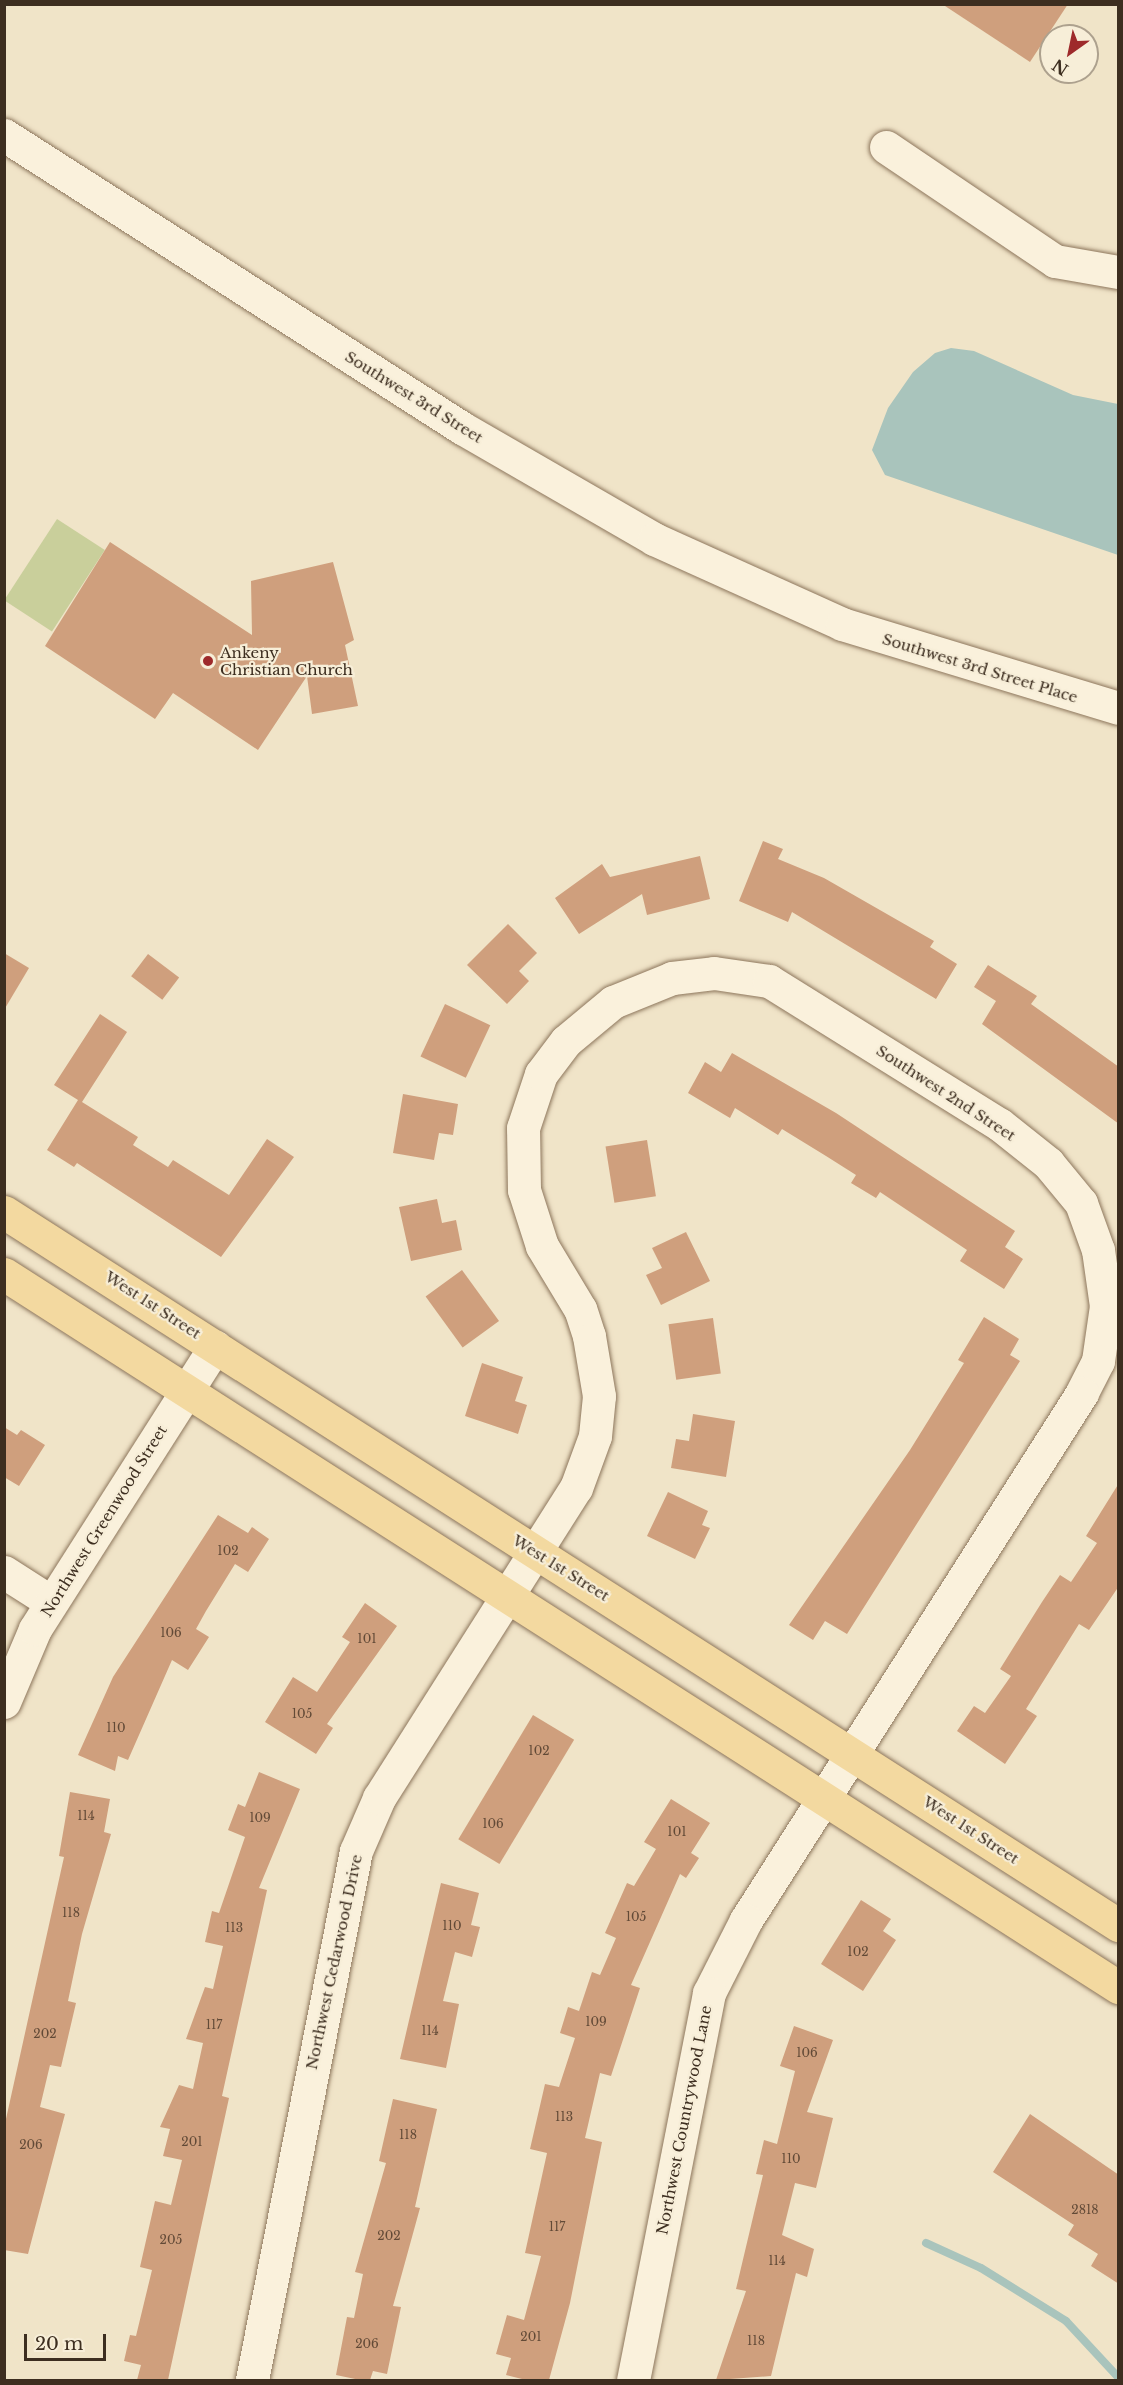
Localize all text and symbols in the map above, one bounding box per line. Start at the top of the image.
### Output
north arrow [1039,24,1099,84]
text: N [1049,55,1072,80]
street label: Southwest 3rd Street [342,347,486,447]
street label: Southwest 3rd Street Place [880,630,1080,706]
place label: Ankeny Christian Church [220,643,353,678]
marker: Ankeny Christian Church [201,654,215,668]
street label: Southwest 2nd Street [873,1041,1019,1145]
street label: West 1st Street [102,1267,204,1343]
street label: Northwest Greenwood Street [37,1422,171,1620]
street label: West 1st Street [509,1531,613,1605]
house number: 102 [217,1544,239,1558]
house number: 106 [160,1626,182,1640]
house number: 101 [357,1632,377,1646]
house number: 105 [292,1707,312,1721]
house number: 110 [106,1721,126,1735]
house number: 102 [528,1744,550,1758]
street label: West 1st Street [920,1792,1022,1868]
house number: 114 [77,1809,95,1823]
house number: 109 [249,1811,271,1825]
house number: 106 [482,1817,504,1831]
house number: 101 [667,1825,687,1839]
street label: Northwest Cedarwood Drive [302,1853,366,2071]
house number: 118 [62,1906,80,1920]
house number: 105 [626,1910,646,1924]
house number: 110 [442,1919,462,1933]
house number: 113 [225,1921,243,1935]
house number: 102 [847,1945,869,1959]
street label: Northwest Countrywood Lane [653,2004,715,2236]
house number: 109 [585,2015,607,2029]
house number: 117 [206,2018,222,2032]
house number: 114 [421,2024,439,2038]
house number: 202 [33,2027,57,2041]
house number: 106 [796,2046,818,2060]
house number: 113 [555,2110,573,2124]
house number: 118 [399,2128,417,2142]
house number: 201 [181,2135,203,2149]
house number: 206 [19,2138,43,2152]
house number: 110 [781,2152,801,2166]
house number: 2818 [1071,2203,1099,2217]
house number: 117 [549,2220,565,2234]
house number: 202 [377,2229,401,2243]
house number: 205 [160,2233,182,2247]
house number: 114 [768,2254,786,2268]
scale bar [27,2322,110,2360]
house number: 201 [520,2330,542,2344]
text: 20 m [35,2333,83,2355]
house number: 118 [747,2334,765,2348]
house number: 206 [355,2337,379,2351]

